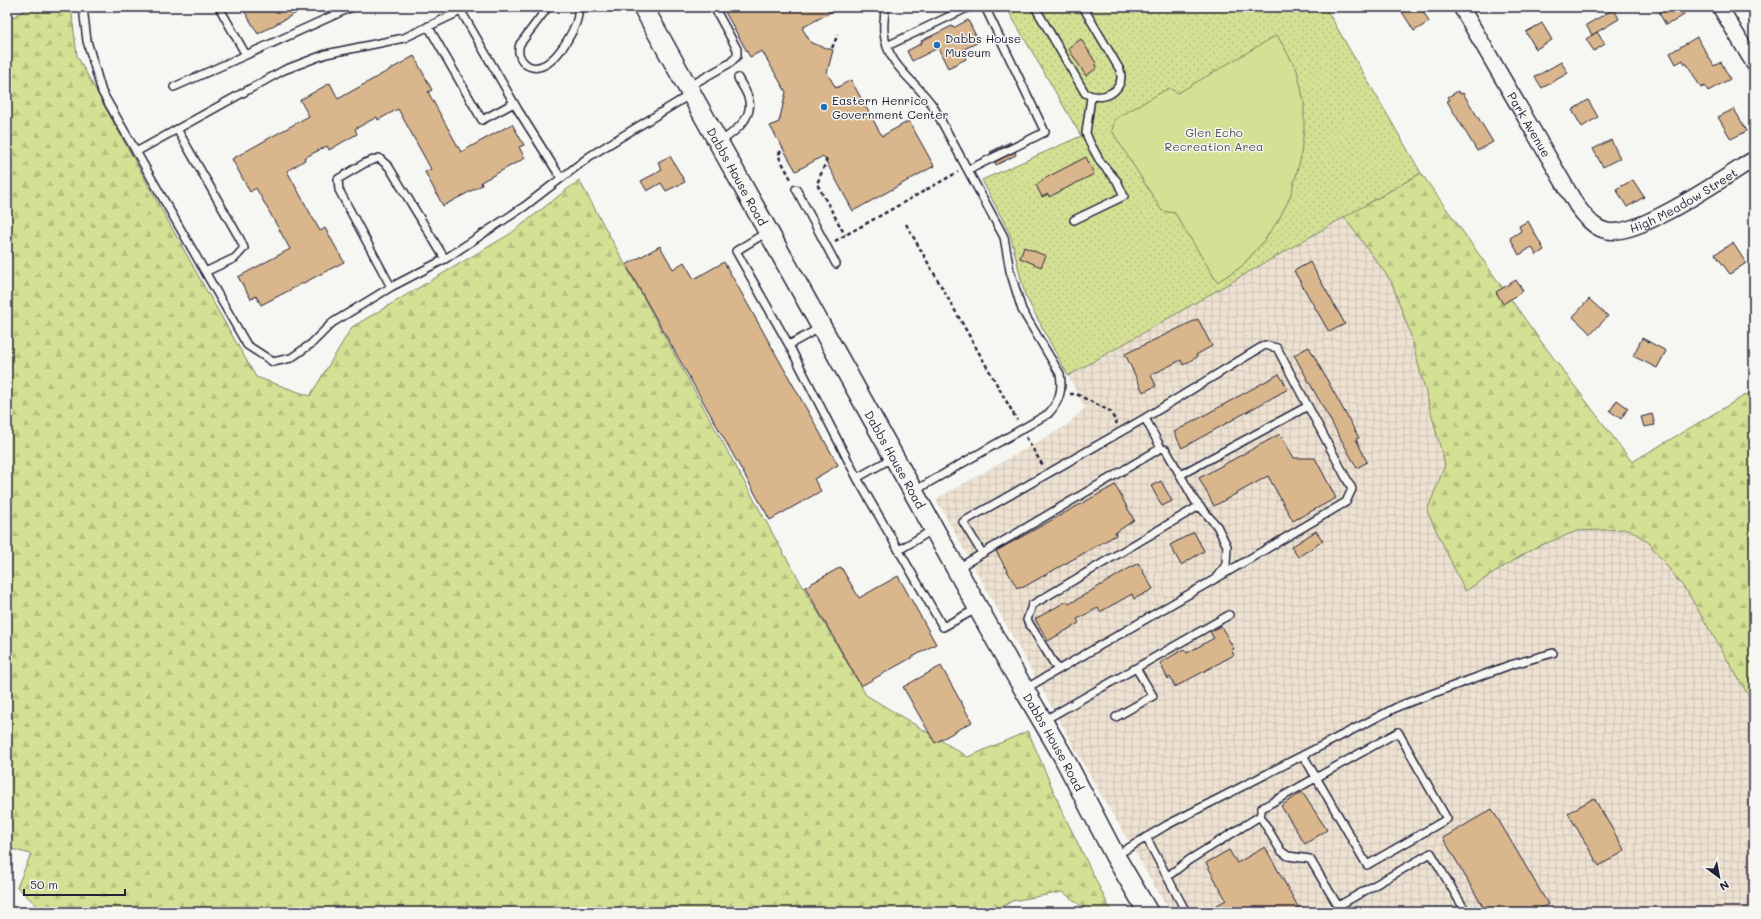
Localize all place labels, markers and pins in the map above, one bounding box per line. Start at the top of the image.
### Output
place label: Dabbs House Museum [945,30,1021,60]
marker: Dabbs House Museum [932,40,942,50]
place label: Eastern Henrico Government Center [832,92,949,122]
marker: Eastern Henrico Government Center [819,102,829,112]

